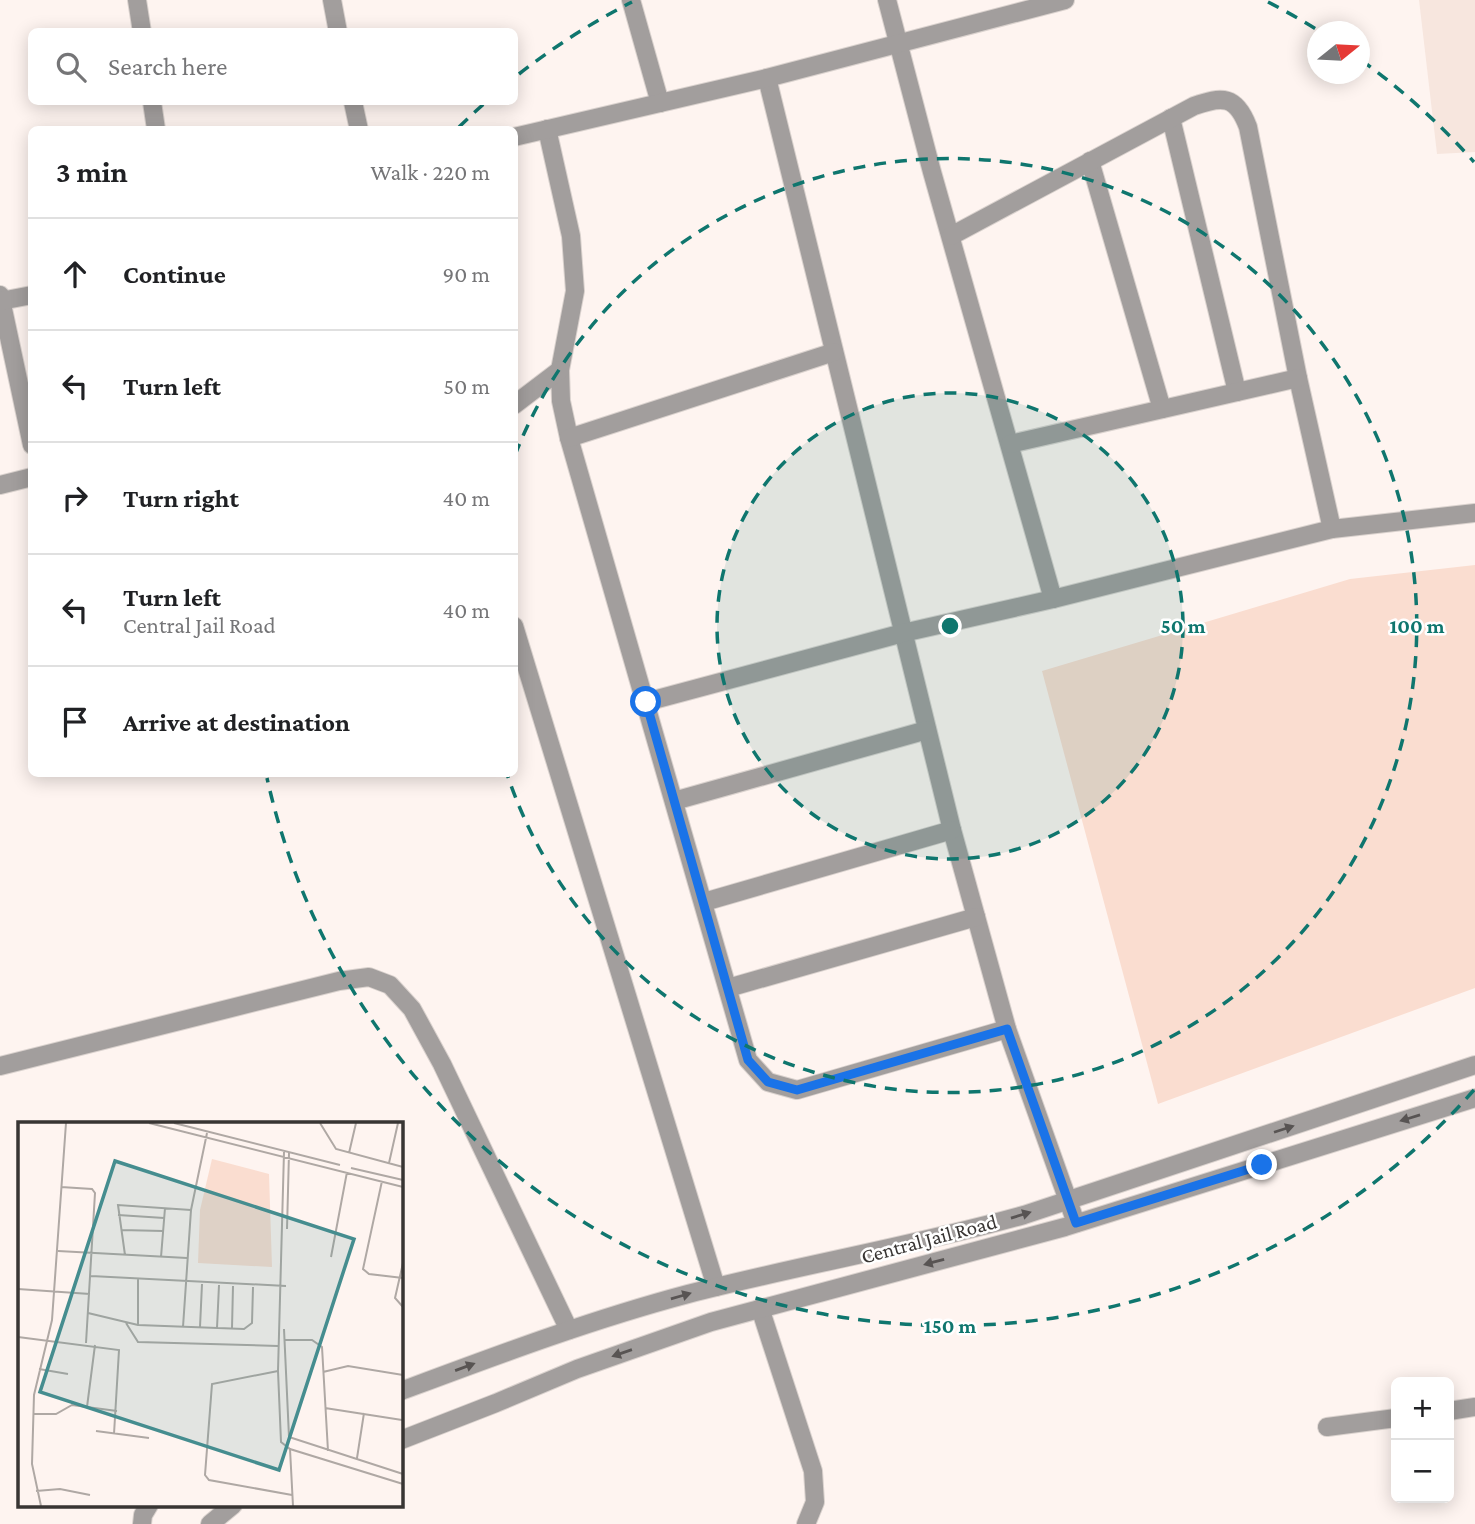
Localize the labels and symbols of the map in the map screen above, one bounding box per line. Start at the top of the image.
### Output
north arrow [1307,21,1370,84]
centre of rings [938,614,962,638]
text: 50 m [1161,614,1206,638]
text: 100 m [1389,614,1445,638]
route start [630,686,661,717]
one-way arrow [1399,1114,1420,1124]
inset map [18,1122,402,1506]
one-way arrow [1274,1123,1295,1134]
route end [1246,1149,1277,1180]
street label: Central Jail Road [859,1209,999,1269]
one-way arrow [1011,1210,1032,1220]
one-way arrow [923,1257,944,1267]
one-way arrow [671,1291,692,1301]
text: 150 m [924,1314,977,1338]
one-way arrow [611,1348,632,1359]
one-way arrow [454,1361,475,1372]

